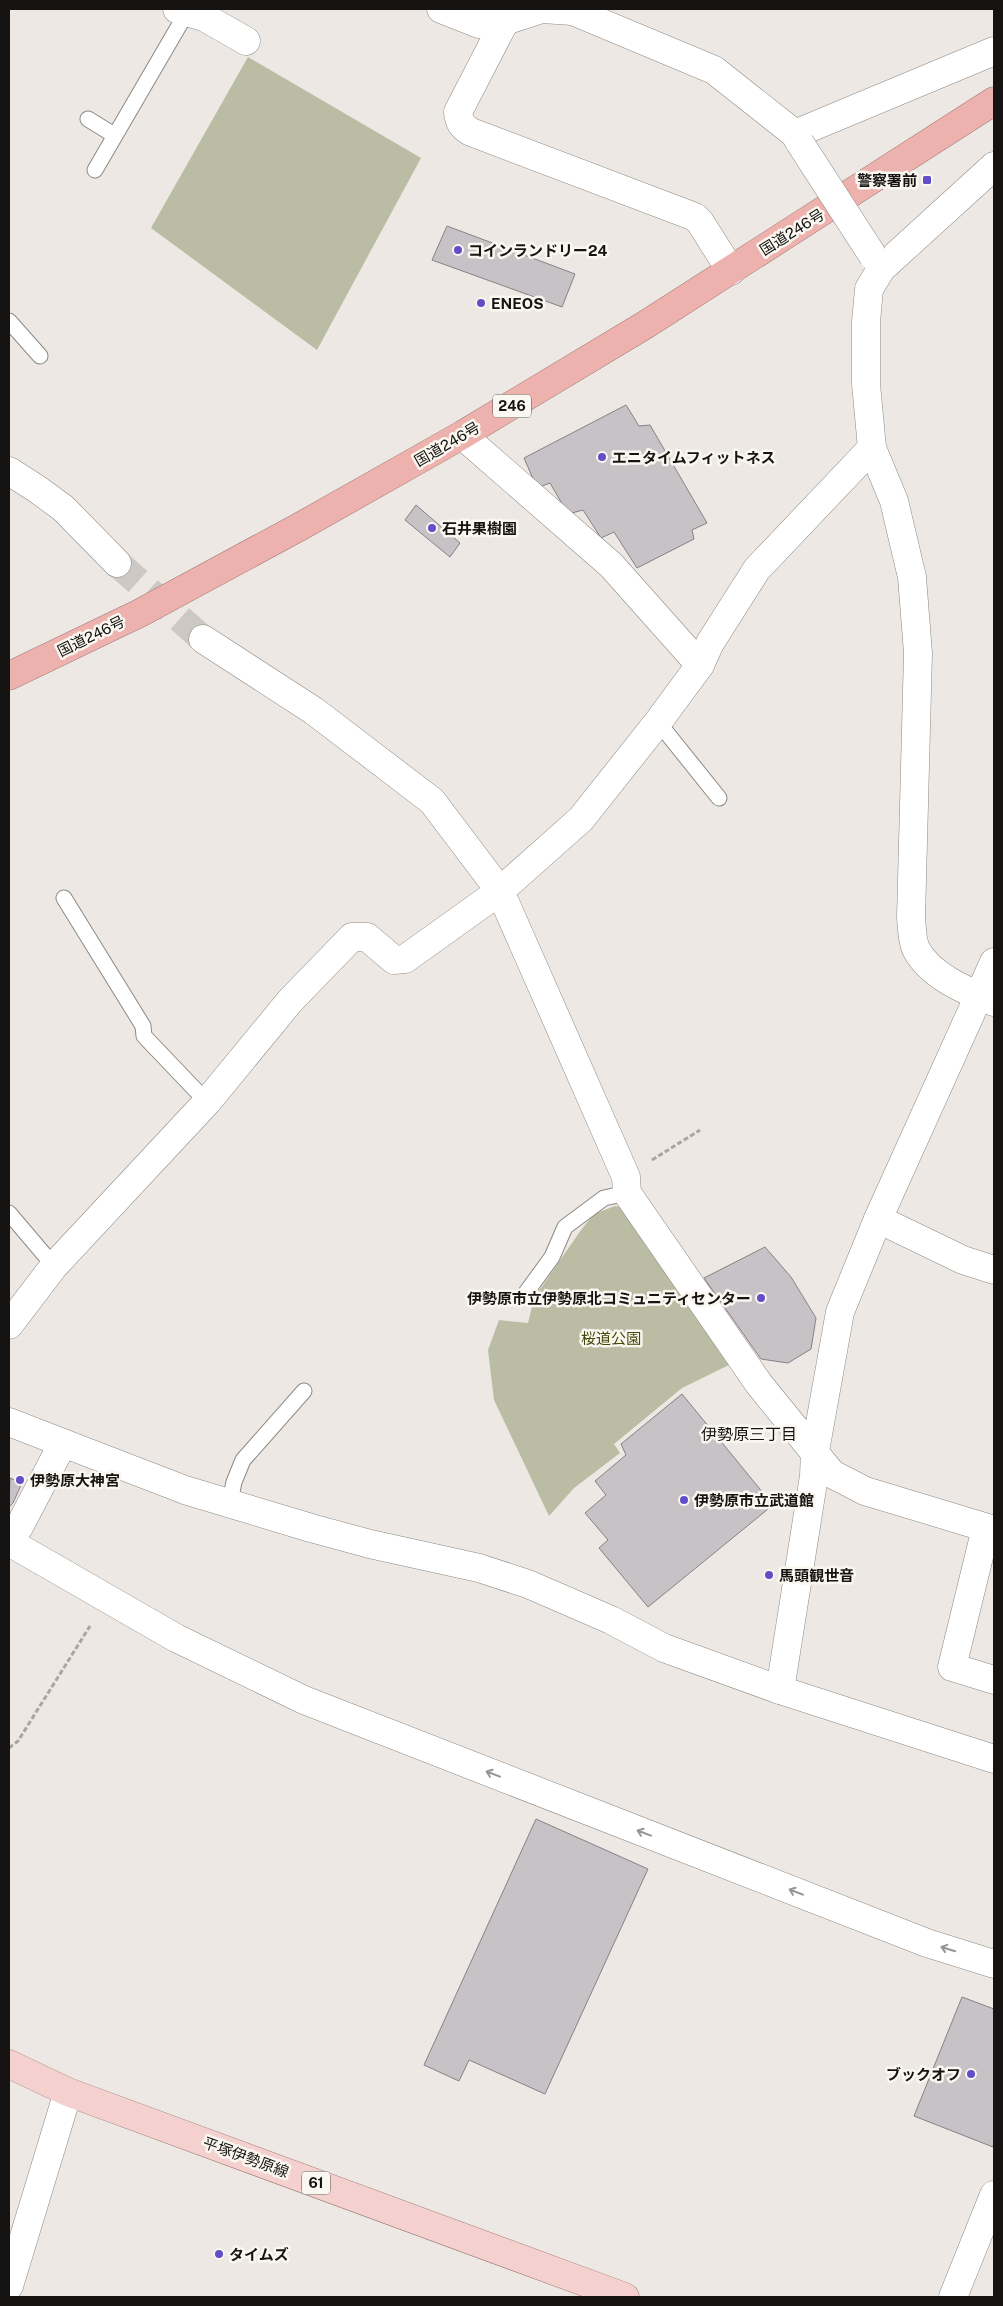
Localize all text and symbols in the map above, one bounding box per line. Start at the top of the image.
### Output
place label: 警察署前 [857,172,917,189]
marker: 警察署前 [921,174,933,186]
street label: 国道246号 [757,206,827,258]
place label: コインランドリー24 [468,242,608,259]
marker: コインランドリー24 [452,244,464,256]
place label: ENEOS [491,295,544,312]
marker: ENEOS [475,297,487,309]
road number: 246 [493,394,531,418]
street label: 国道246号 [411,418,483,470]
place label: エニタイムフィットネス [612,449,776,466]
marker: エニタイムフィットネス [596,451,608,463]
place label: 石井果樹園 [442,520,517,537]
marker: 石井果樹園 [426,522,438,534]
street label: 国道246号 [55,612,127,660]
place label: 伊勢原市立伊勢原北コミュニティセンター [467,1290,751,1307]
marker: 伊勢原市立伊勢原北コミュニティセンター [755,1292,767,1304]
park label: 桜道公園 [581,1330,641,1347]
district label: 伊勢原三丁目 [701,1425,797,1444]
place label: 伊勢原大神宮 [30,1472,120,1489]
marker: 伊勢原大神宮 [14,1474,26,1486]
place label: 伊勢原市立武道館 [694,1492,814,1509]
marker: 伊勢原市立武道館 [678,1494,690,1506]
place label: 馬頭観世音 [779,1567,854,1584]
marker: 馬頭観世音 [763,1569,775,1581]
one-way arrow [486,1769,501,1778]
one-way arrow [637,1828,652,1837]
one-way arrow [789,1886,804,1896]
one-way arrow [940,1944,956,1954]
place label: ブックオフ [886,2066,961,2083]
marker: ブックオフ [965,2068,977,2080]
street label: 平塚伊勢原線 [201,2134,291,2180]
road number: 61 [302,2172,330,2194]
place label: タイムズ [229,2246,289,2263]
marker: タイムズ [213,2248,225,2260]

